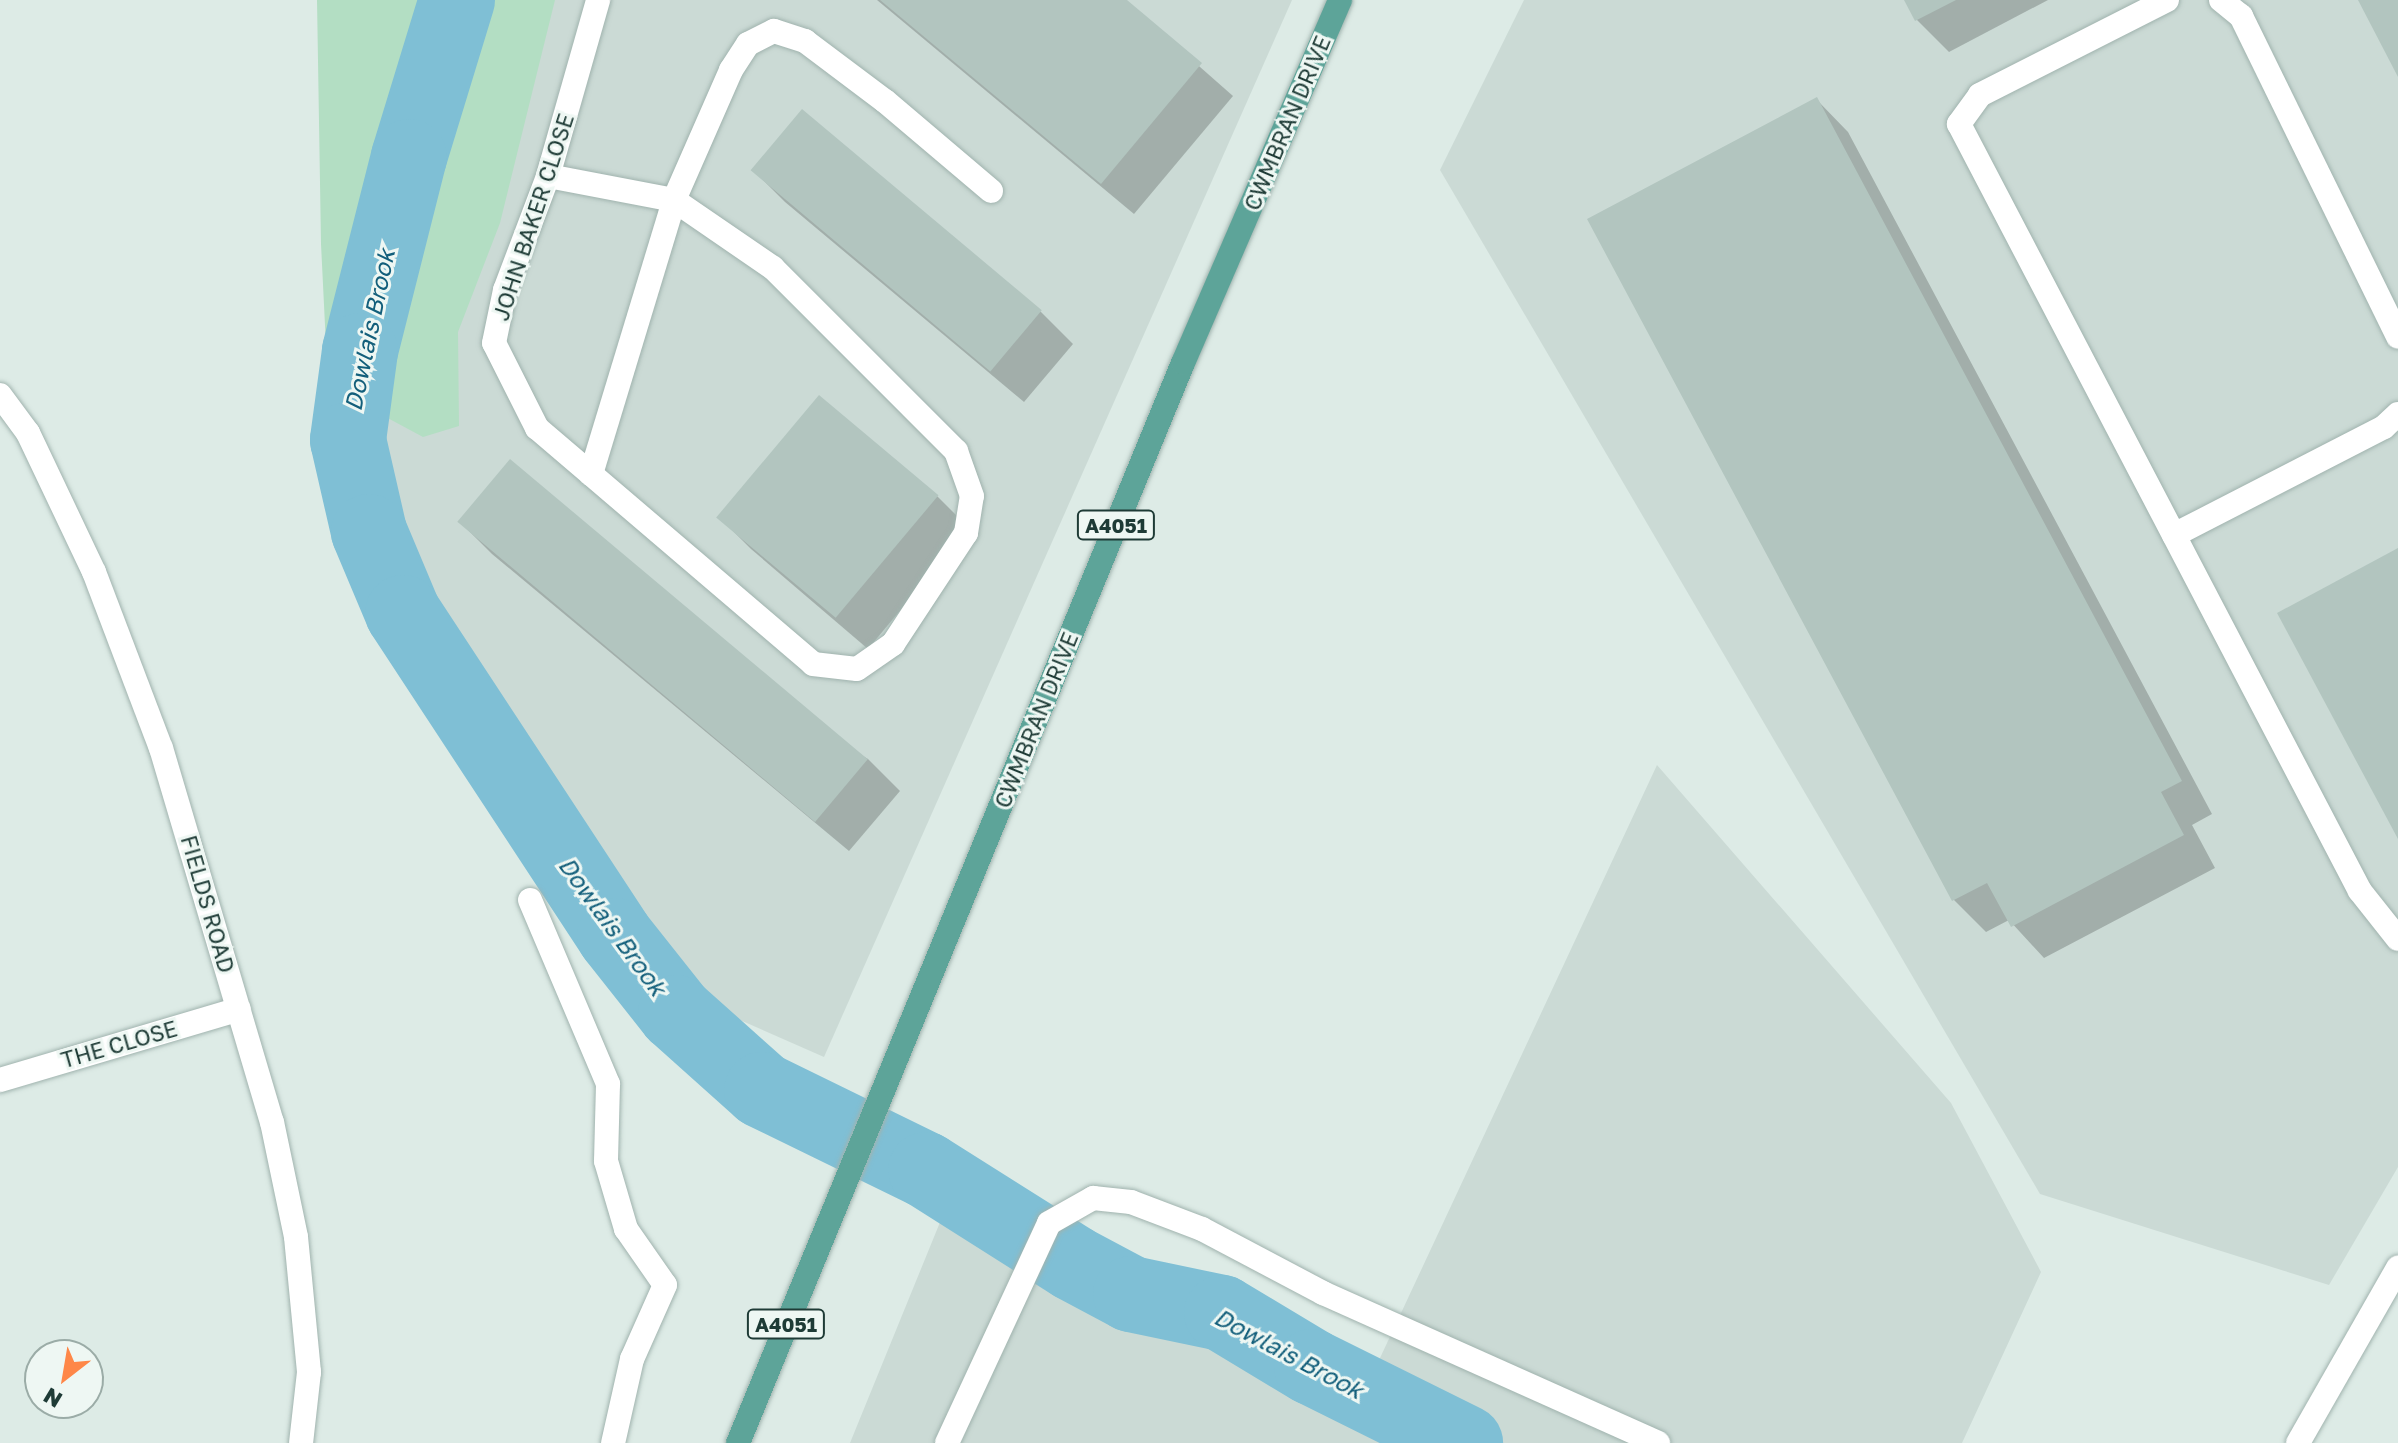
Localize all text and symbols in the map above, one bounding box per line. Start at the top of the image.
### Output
street label: CWMBRAN DRIVE [1238,32,1336,214]
street label: JOHN BAKER CLOSE [487,110,579,324]
water label: Dowlais Brook [338,247,400,413]
road number: A4051 [1076,509,1156,541]
street label: CWMBRAN DRIVE [989,628,1083,812]
street label: FIELDS ROAD [176,832,240,976]
water label: Dowlais Brook [553,851,673,1001]
street label: THE CLOSE [58,1015,180,1073]
water label: Dowlais Brook [1210,1302,1368,1404]
road number: A4051 [746,1308,826,1340]
north arrow [24,1339,104,1419]
text: N [38,1382,67,1414]

